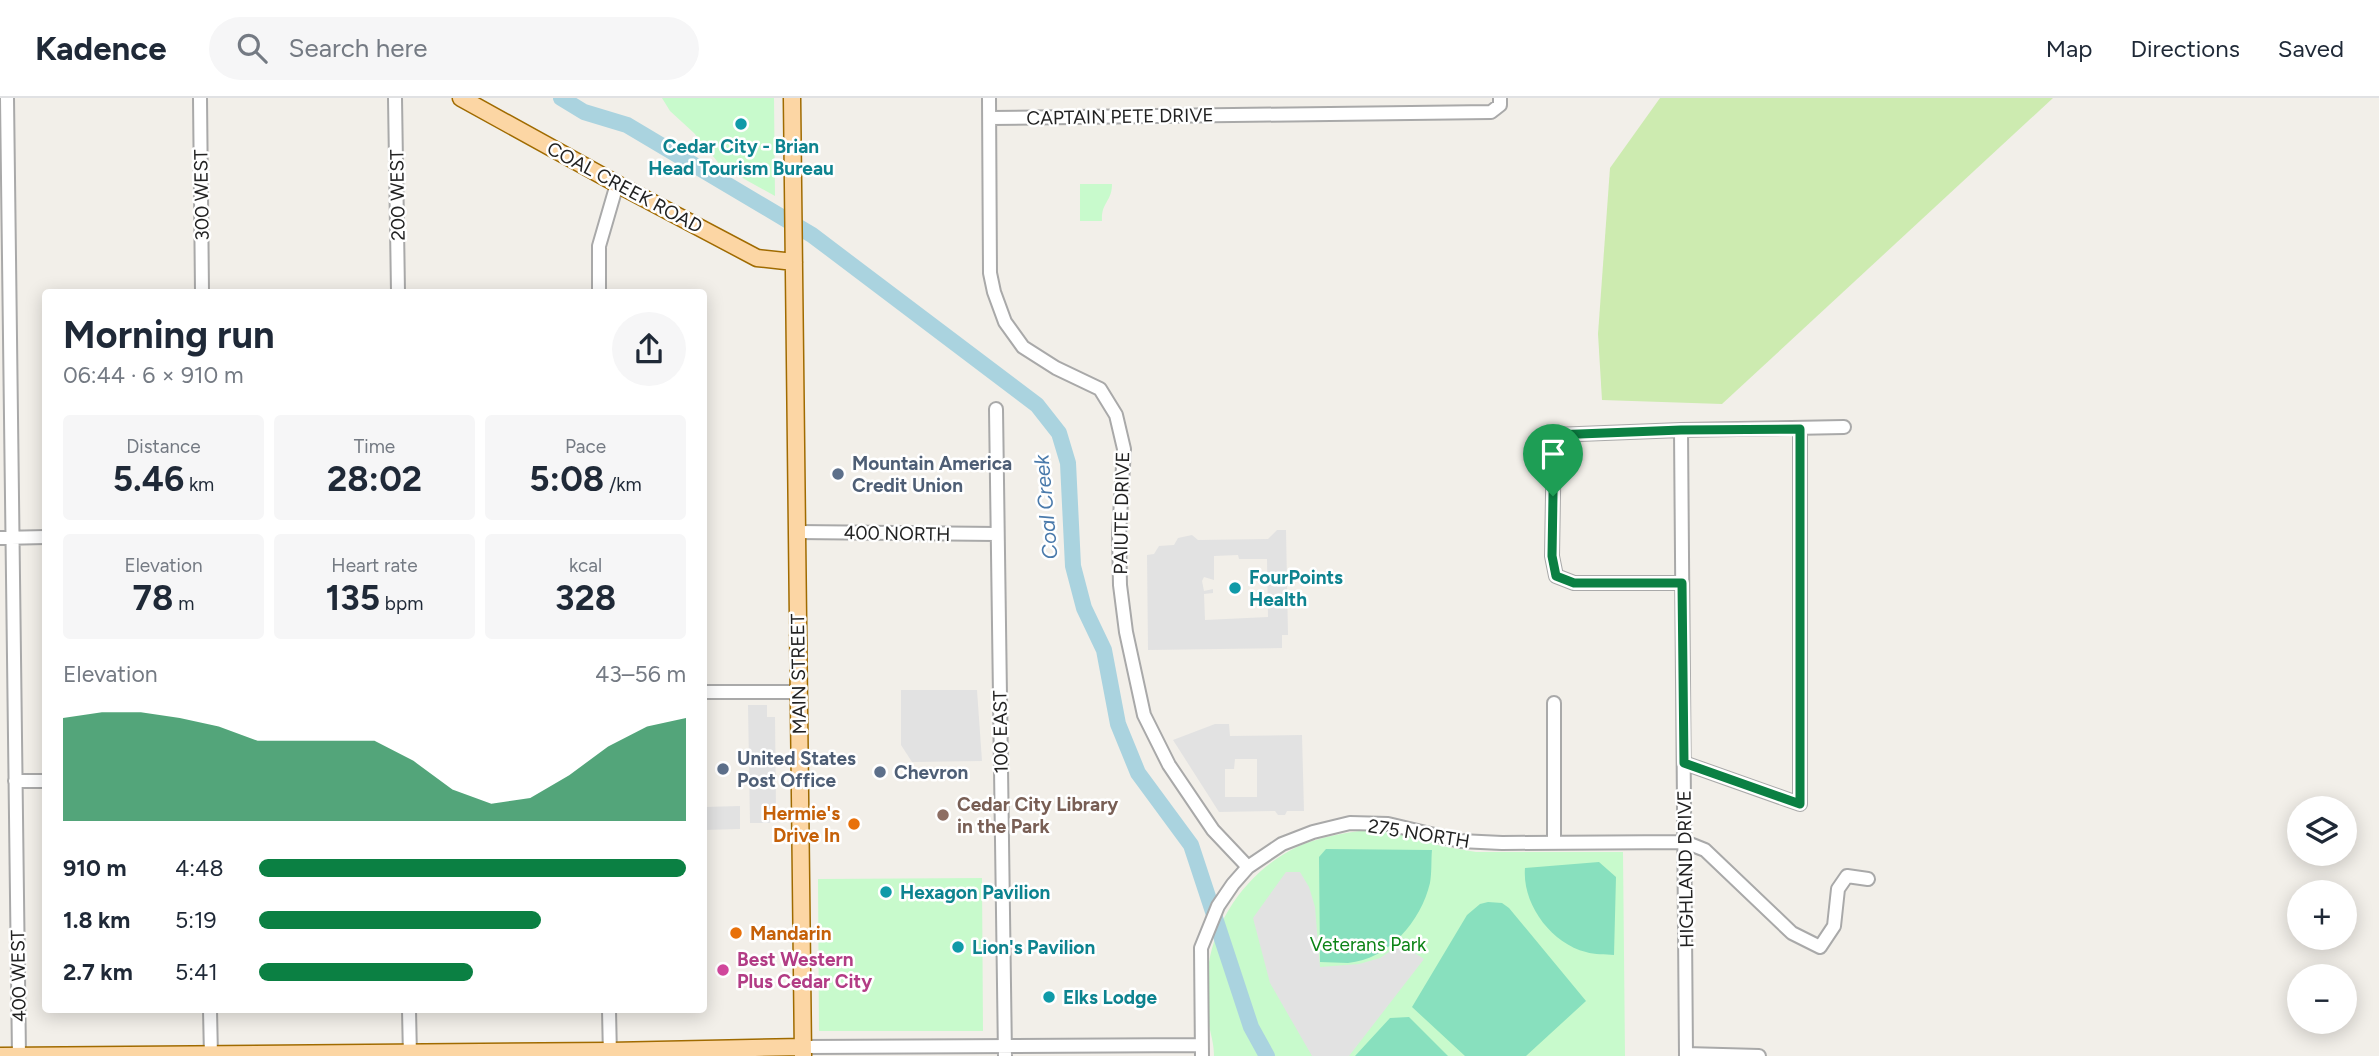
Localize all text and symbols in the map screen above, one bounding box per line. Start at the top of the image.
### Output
search box [209,17,699,80]
text: Kadence [35,29,167,68]
icon: search [233,29,271,67]
text: Search here [289,32,427,64]
text: Map [2046,34,2092,63]
text: Directions [2130,34,2240,63]
text: Saved [2278,34,2344,63]
street label: CAPTAIN PETE DRIVE [1026,103,1214,130]
marker: Cedar City - Brian Head Tourism Bureau [733,116,749,132]
place label: Cedar City - Brian Head Tourism Bureau [648,135,834,180]
street label: COAL CREEK ROAD [543,137,706,238]
street label: 300 WEST [189,149,214,241]
street label: 200 WEST [385,149,410,241]
text: Morning run [63,312,275,358]
button: share [612,312,686,386]
text: 06:44 · 6 × 910 m [63,361,244,389]
pin [1523,424,1583,496]
text: Distance [126,435,201,458]
text: Time [354,435,395,458]
text: Pace [565,435,606,458]
icon: arrive [1534,435,1572,473]
street label: PAIUTE DRIVE [1109,451,1134,575]
place label: Mountain America Credit Union [852,452,1012,497]
water label: Coal Creek [1028,453,1063,560]
text: 5.46 [113,458,184,500]
text: 28:02 [327,458,422,500]
text: 5:08 [529,458,604,500]
marker: Mountain America Credit Union [830,466,846,482]
text: km [184,473,214,496]
text: /km [604,473,642,496]
street label: 400 NORTH [843,521,951,546]
text: Elevation [124,554,203,577]
text: Heart rate [331,554,418,577]
text: kcal [569,554,602,577]
place label: FourPoints Health [1249,566,1343,611]
text: 78 [133,577,174,619]
text: 135 [326,577,380,619]
text: 328 [555,577,616,619]
marker: FourPoints Health [1227,580,1243,596]
text: m [174,592,194,615]
text: bpm [380,592,423,615]
street label: MAIN STREET [786,613,811,734]
text: Elevation [63,660,158,688]
text: 43–56 m [595,660,686,688]
street label: 100 EAST [988,690,1013,774]
place label: United States Post Office [737,747,856,792]
marker: United States Post Office [715,761,731,777]
place label: Chevron [894,761,968,784]
marker: Chevron [872,764,888,780]
street label: HIGHLAND DRIVE [1673,790,1698,948]
place label: Cedar City Library in the Park [957,793,1118,838]
map controls [2287,796,2357,1034]
button: layers [2287,796,2357,866]
place label: Hermie's Drive In [762,802,840,847]
marker: Cedar City Library in the Park [935,807,951,823]
street label: 275 NORTH [1367,814,1471,853]
marker: Hermie's Drive In [846,816,862,832]
text: 910 m [63,854,126,882]
text: 4:48 [175,854,224,882]
button: + [2287,880,2357,950]
place label: Hexagon Pavilion [900,881,1050,904]
marker: Hexagon Pavilion [878,884,894,900]
text: 1.8 km [63,906,130,934]
text: 5:19 [175,906,217,934]
place label: Mandarin [750,922,832,945]
marker: Mandarin [728,925,744,941]
street label: 400 WEST [6,929,31,1022]
park label: Veterans Park [1310,933,1427,956]
place label: Lion's Pavilion [972,936,1095,959]
marker: Lion's Pavilion [950,939,966,955]
place label: Best Western Plus Cedar City [737,948,872,993]
text: 2.7 km [63,958,133,986]
text: 5:41 [175,958,218,986]
marker: Best Western Plus Cedar City [715,962,731,978]
button: − [2287,964,2357,1034]
place label: Elks Lodge [1063,986,1157,1009]
marker: Elks Lodge [1041,989,1057,1005]

